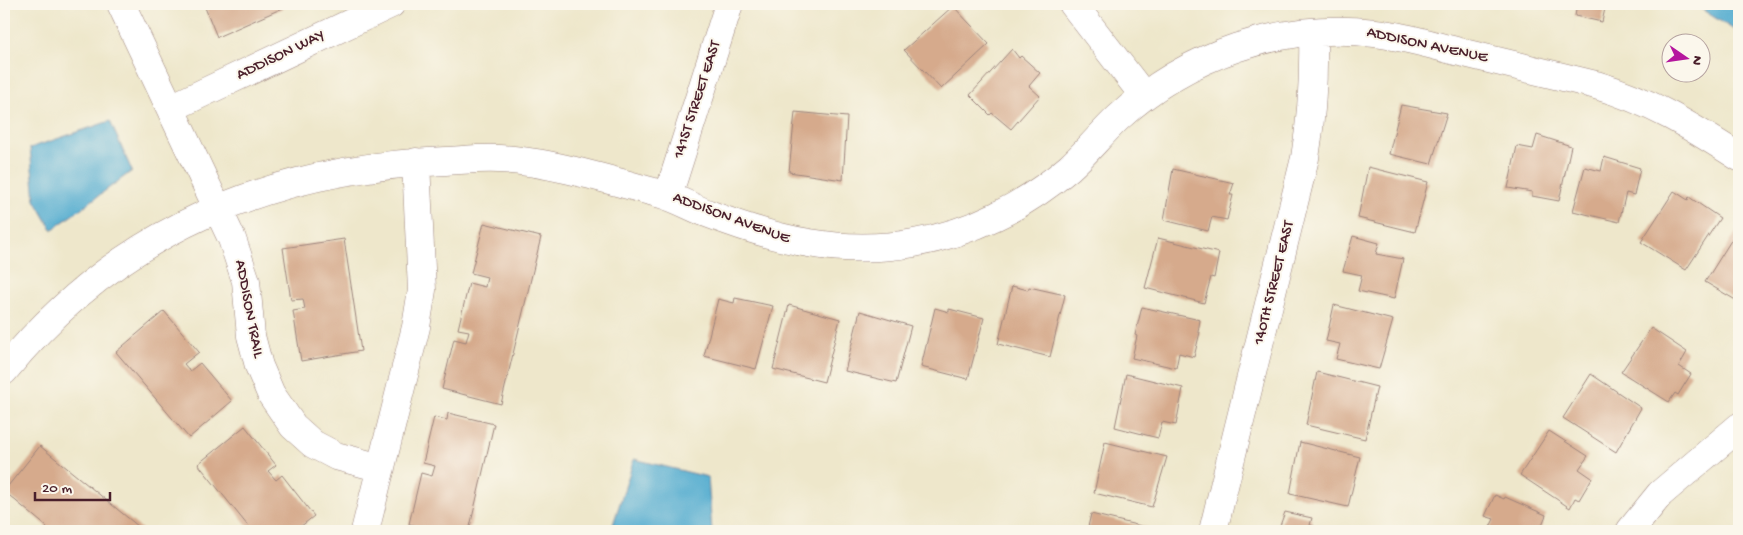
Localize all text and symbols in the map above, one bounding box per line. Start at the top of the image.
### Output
street label: ADDISON AVENUE [1365,24,1490,68]
street label: ADDISON WAY [234,26,328,86]
north arrow [1660,32,1710,82]
street label: 141ST STREET EAST [670,38,726,162]
text: N [1687,54,1706,67]
street label: ADDISON AVENUE [670,189,793,249]
street label: 140TH STREET EAST [1250,218,1300,348]
street label: ADDISON TRAIL [229,259,267,361]
scale bar [35,470,110,502]
text: 20 m [42,480,72,498]

